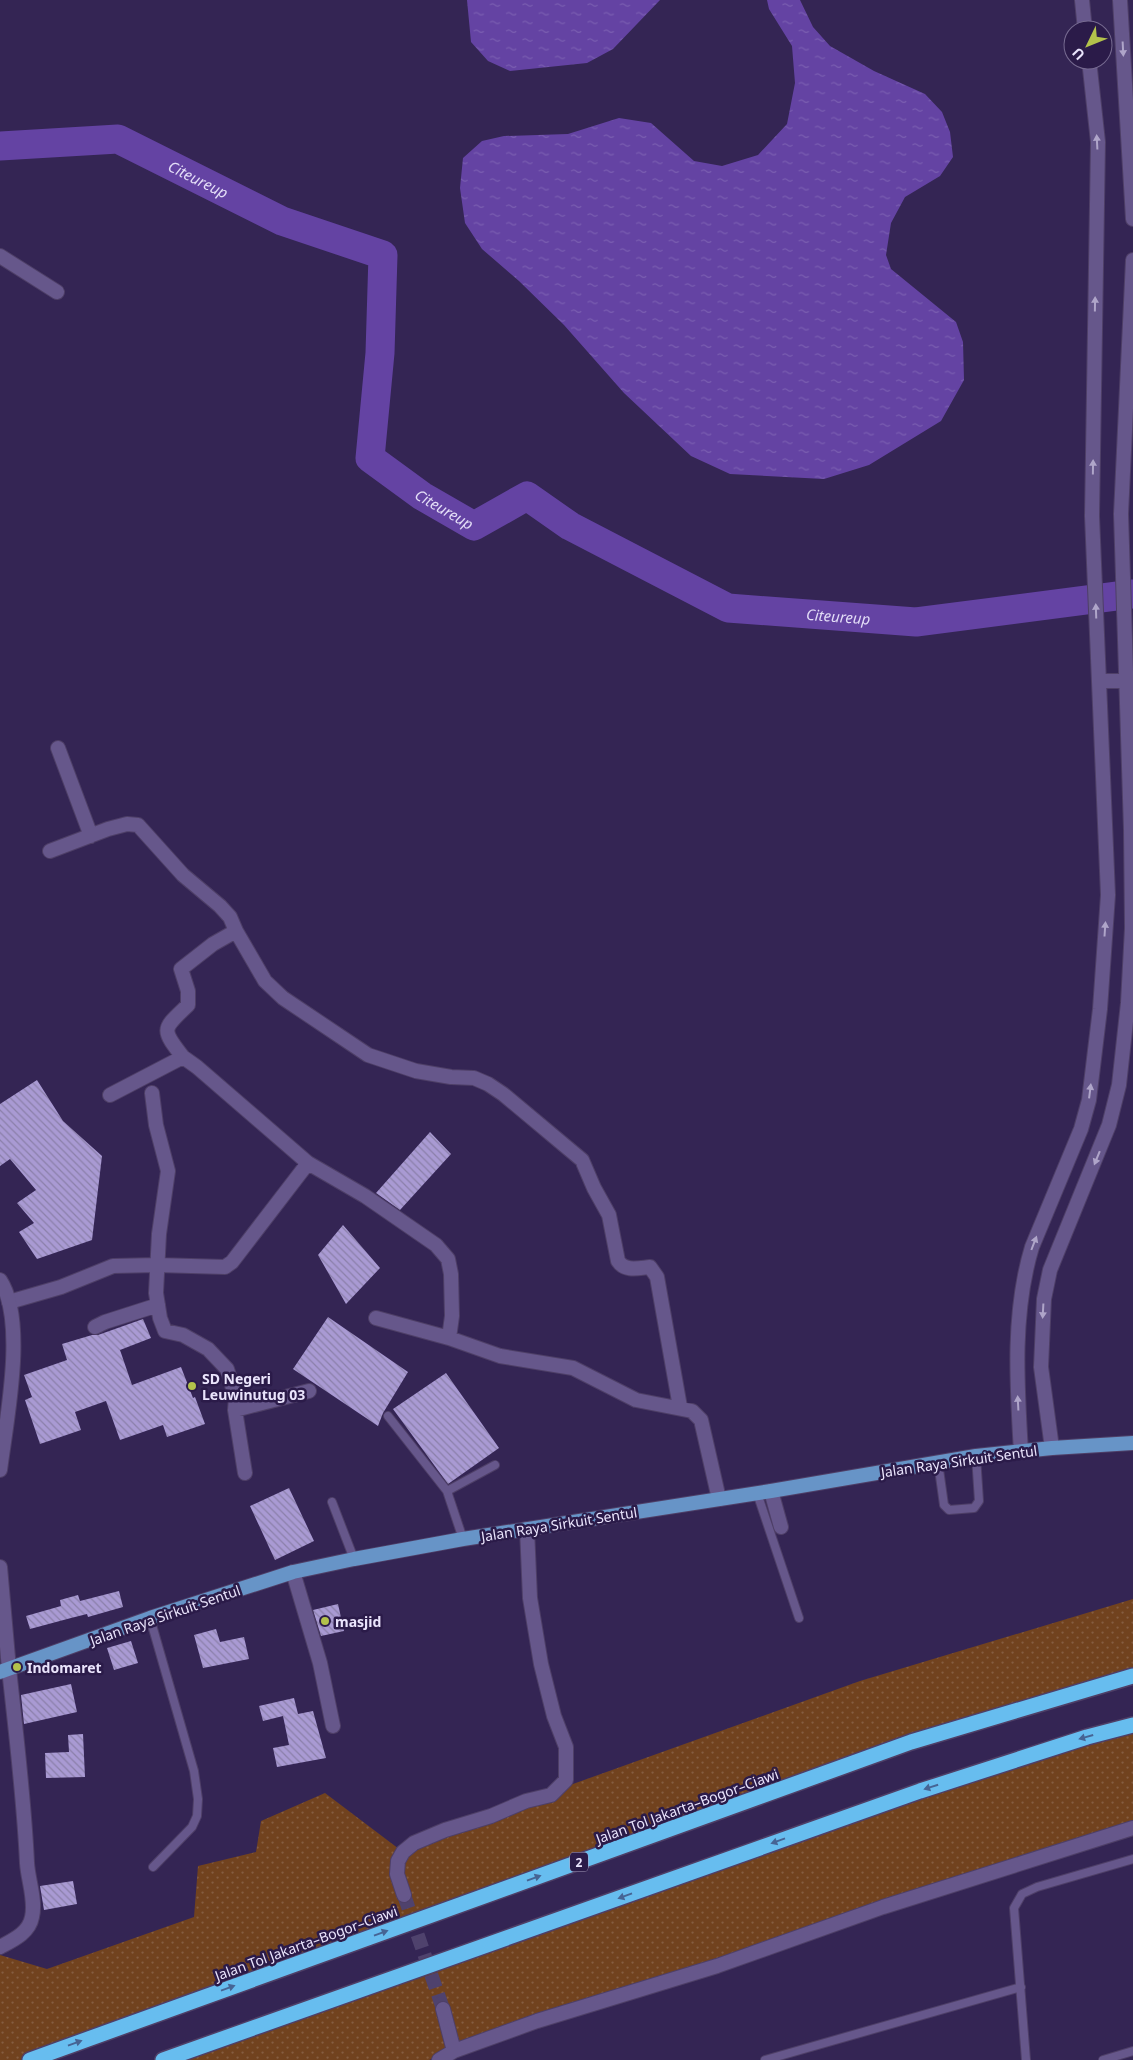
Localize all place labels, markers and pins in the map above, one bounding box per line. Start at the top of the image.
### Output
place label: SD Negeri Leuwinutug 03 [202,1369,305,1404]
marker: SD Negeri Leuwinutug 03 [186,1380,198,1392]
place label: masjid [335,1612,381,1631]
marker: masjid [319,1615,331,1627]
place label: Indomaret [27,1658,102,1677]
marker: Indomaret [11,1661,23,1673]

